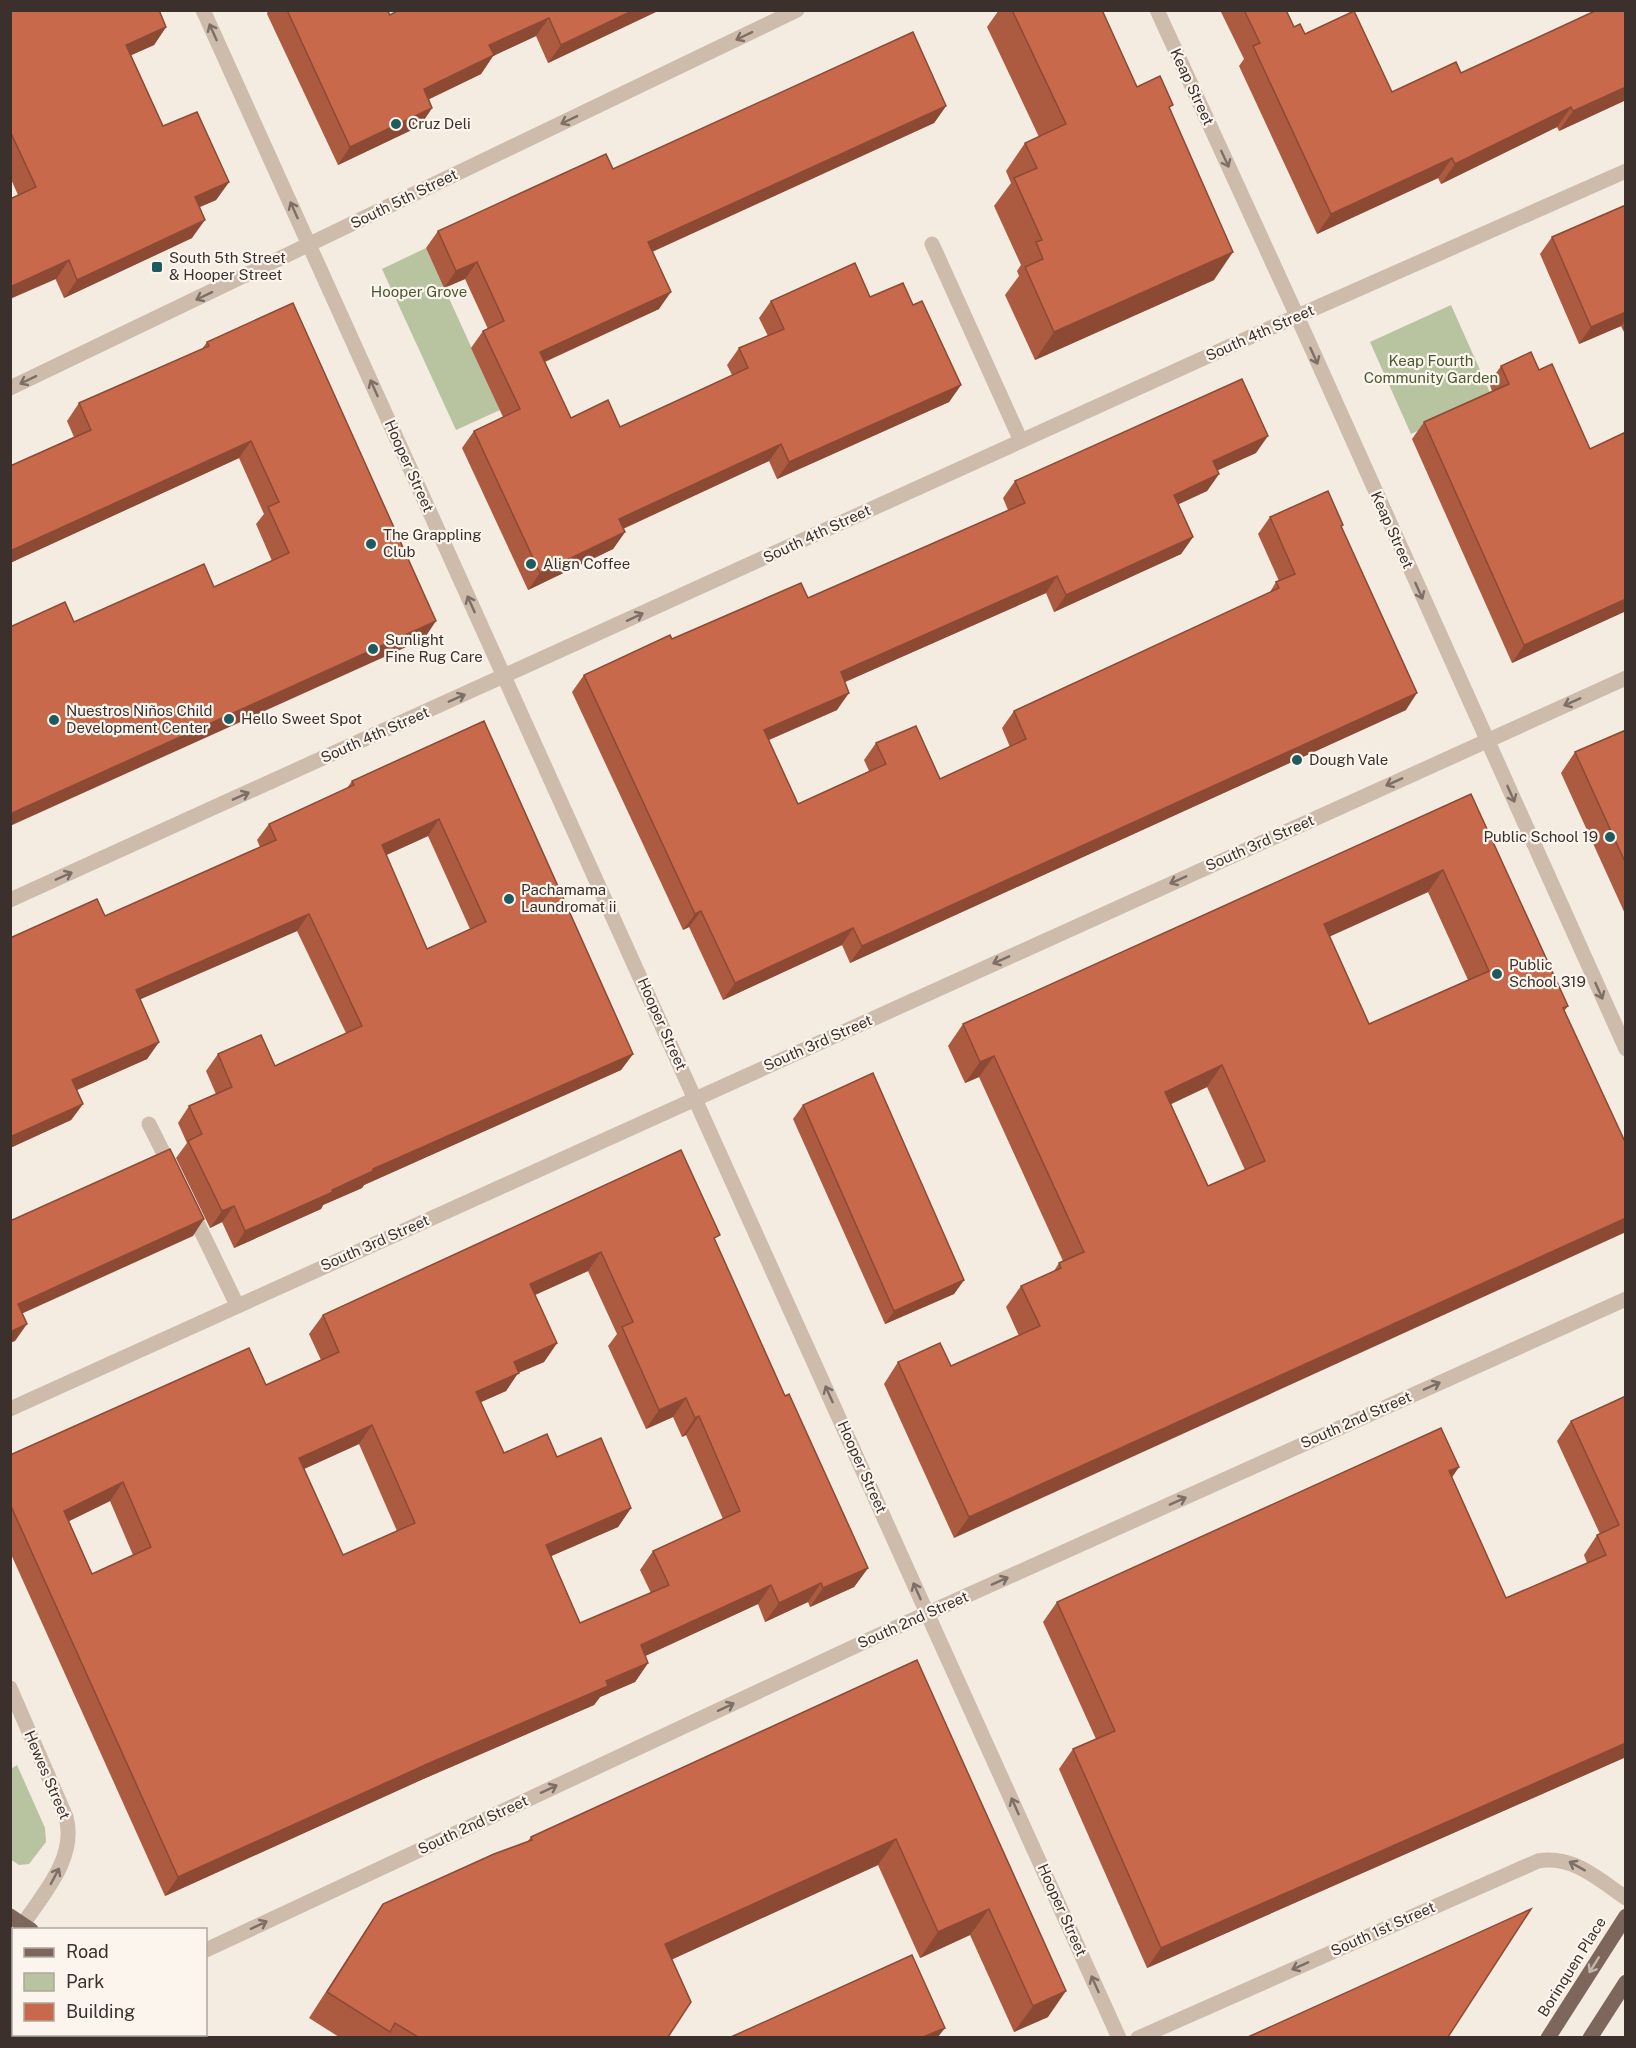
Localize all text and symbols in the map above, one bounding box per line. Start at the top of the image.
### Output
one-way arrow [207,24,219,42]
one-way arrow [736,30,754,42]
street label: Keap Street [1167,46,1218,128]
place label: Cruz Deli [408,115,471,132]
one-way arrow [560,115,578,127]
marker: Cruz Deli [389,117,403,131]
one-way arrow [1219,150,1231,168]
street label: South 5th Street [348,165,460,232]
one-way arrow [287,202,299,220]
place label: South 5th Street & Hooper Street [169,249,286,283]
marker: South 5th Street & Hooper Street [150,260,164,274]
park label: Hooper Grove [371,283,467,300]
one-way arrow [195,290,213,302]
street label: South 4th Street [1203,301,1317,364]
one-way arrow [1309,346,1320,365]
park label: Keap Fourth Community Garden [1364,352,1498,386]
one-way arrow [19,375,37,387]
one-way arrow [368,379,379,397]
street label: Hooper Street [382,417,437,515]
street label: Keap Street [1368,489,1417,571]
street label: South 4th Street [760,501,873,566]
place label: The Grappling Club [383,526,482,560]
marker: The Grappling Club [364,537,378,551]
place label: Align Coffee [543,555,630,572]
marker: Align Coffee [524,557,538,571]
one-way arrow [1414,582,1426,600]
one-way arrow [465,595,477,613]
one-way arrow [625,611,643,622]
place label: Sunlight Fine Rug Care [385,631,483,665]
marker: Sunlight Fine Rug Care [366,642,380,656]
one-way arrow [448,692,466,703]
one-way arrow [1564,697,1582,709]
place label: Nuestros Niños Child Development Center [66,702,212,736]
street label: South 4th Street [318,703,432,766]
place label: Hello Sweet Spot [241,710,362,727]
marker: Hello Sweet Spot [222,712,236,726]
marker: Nuestros Niños Child Development Center [47,713,61,727]
place label: Dough Vale [1309,751,1388,768]
marker: Dough Vale [1290,753,1304,767]
one-way arrow [1386,777,1404,788]
one-way arrow [1505,785,1517,803]
one-way arrow [232,789,250,801]
street label: South 3rd Street [1203,811,1317,874]
place label: Public School 19 [1483,828,1598,845]
marker: Public School 19 [1603,830,1617,844]
one-way arrow [54,870,72,881]
one-way arrow [1170,874,1188,886]
place label: Pachamama Laundromat ii [521,881,616,915]
marker: Pachamama Laundromat ii [502,892,516,906]
one-way arrow [992,955,1010,966]
place label: Public School 319 [1509,956,1586,990]
marker: Public School 319 [1490,967,1504,981]
street label: Hooper Street [635,975,690,1073]
one-way arrow [1594,982,1606,1000]
street label: South 3rd Street [761,1011,875,1074]
street label: South 3rd Street [318,1211,432,1274]
one-way arrow [1423,1380,1441,1391]
one-way arrow [822,1385,834,1403]
street label: South 2nd Street [1298,1387,1414,1452]
street label: Hooper Street [835,1418,890,1516]
one-way arrow [1169,1494,1187,1505]
one-way arrow [991,1574,1009,1586]
one-way arrow [911,1582,923,1600]
street label: South 2nd Street [855,1587,971,1652]
one-way arrow [717,1700,735,1711]
street label: Hewes Street [21,1728,74,1822]
one-way arrow [540,1783,558,1795]
street label: South 2nd Street [415,1792,531,1857]
one-way arrow [1009,1798,1020,1816]
one-way arrow [1568,1860,1586,1871]
street label: Hooper Street [1035,1861,1090,1959]
one-way arrow [50,1867,61,1885]
street label: South 1st Street [1328,1898,1438,1959]
street label: Borinquen Place [1534,1914,1609,2020]
one-way arrow [249,1919,267,1931]
legend [12,1928,207,2036]
text: Road [66,1941,109,1962]
one-way arrow [1588,1956,1600,1973]
one-way arrow [1292,1960,1310,1972]
text: Park [66,1971,104,1992]
one-way arrow [1089,1976,1101,1994]
text: Building [66,2001,135,2022]

